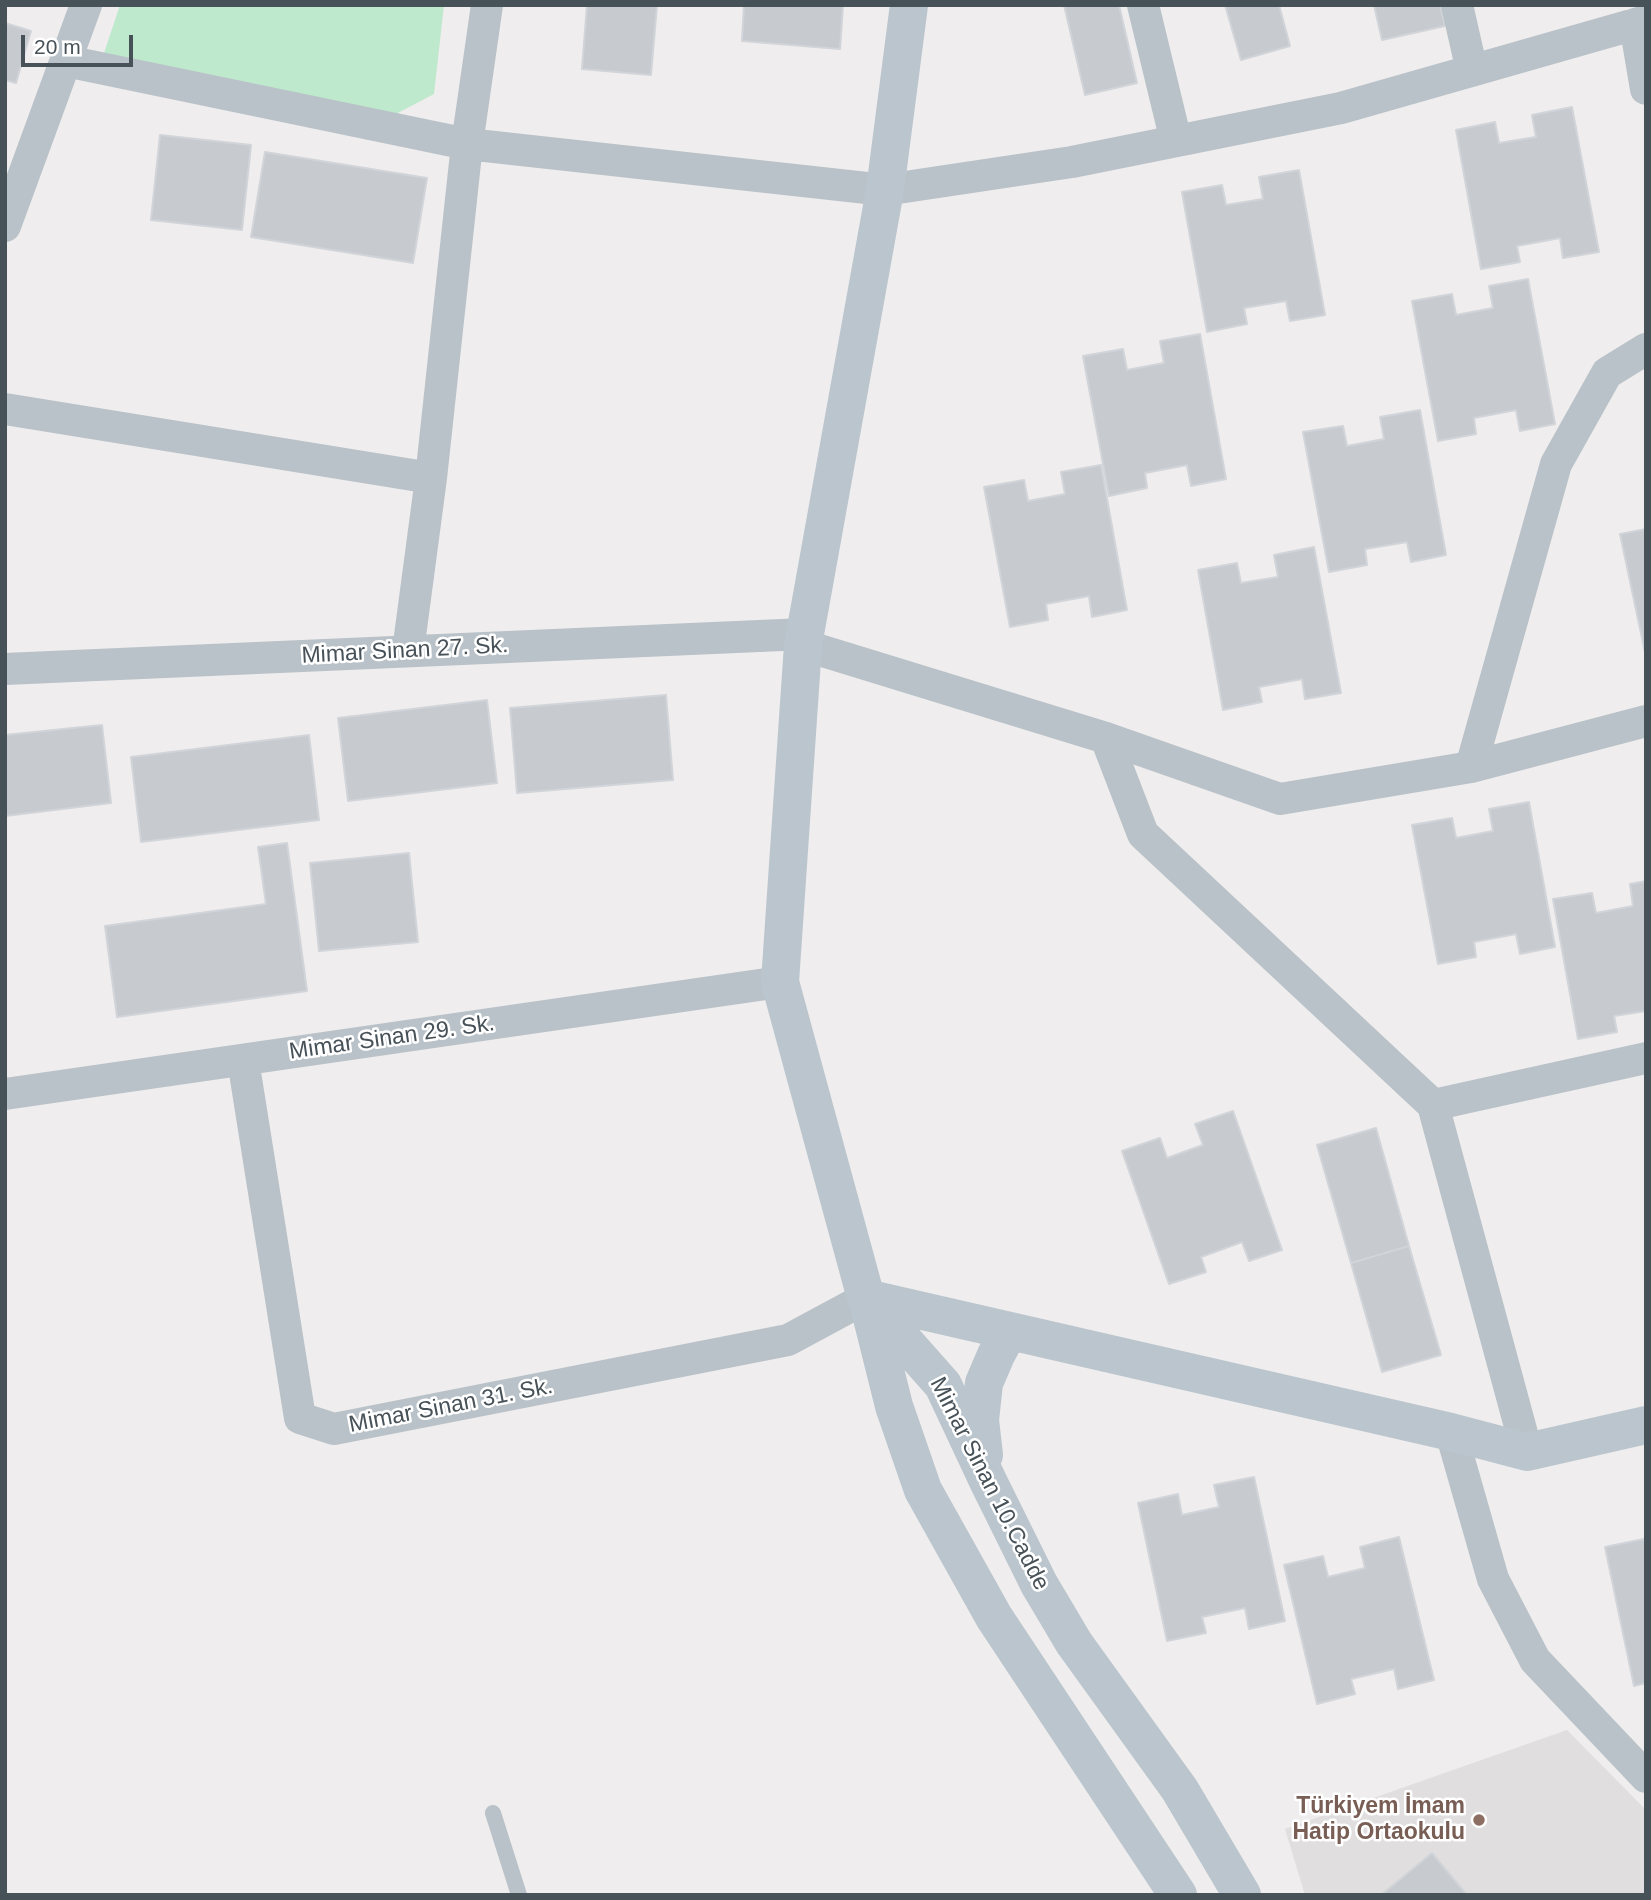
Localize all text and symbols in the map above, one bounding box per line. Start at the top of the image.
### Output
scale bar [24,21,136,65]
text: 20 m [34,35,81,58]
street label: Mimar Sinan 27. Sk. [301,632,509,670]
street label: Mimar Sinan 29. Sk. [288,1010,496,1066]
street label: Mimar Sinan 31. Sk. [347,1373,555,1439]
street label: Mimar Sinan 10.Cadde [923,1373,1055,1595]
place label: Türkiyem İmam Hatip Ortaokulu [1292,1793,1465,1847]
marker: Türkiyem İmam Hatip Ortaokulu [1471,1812,1487,1828]

